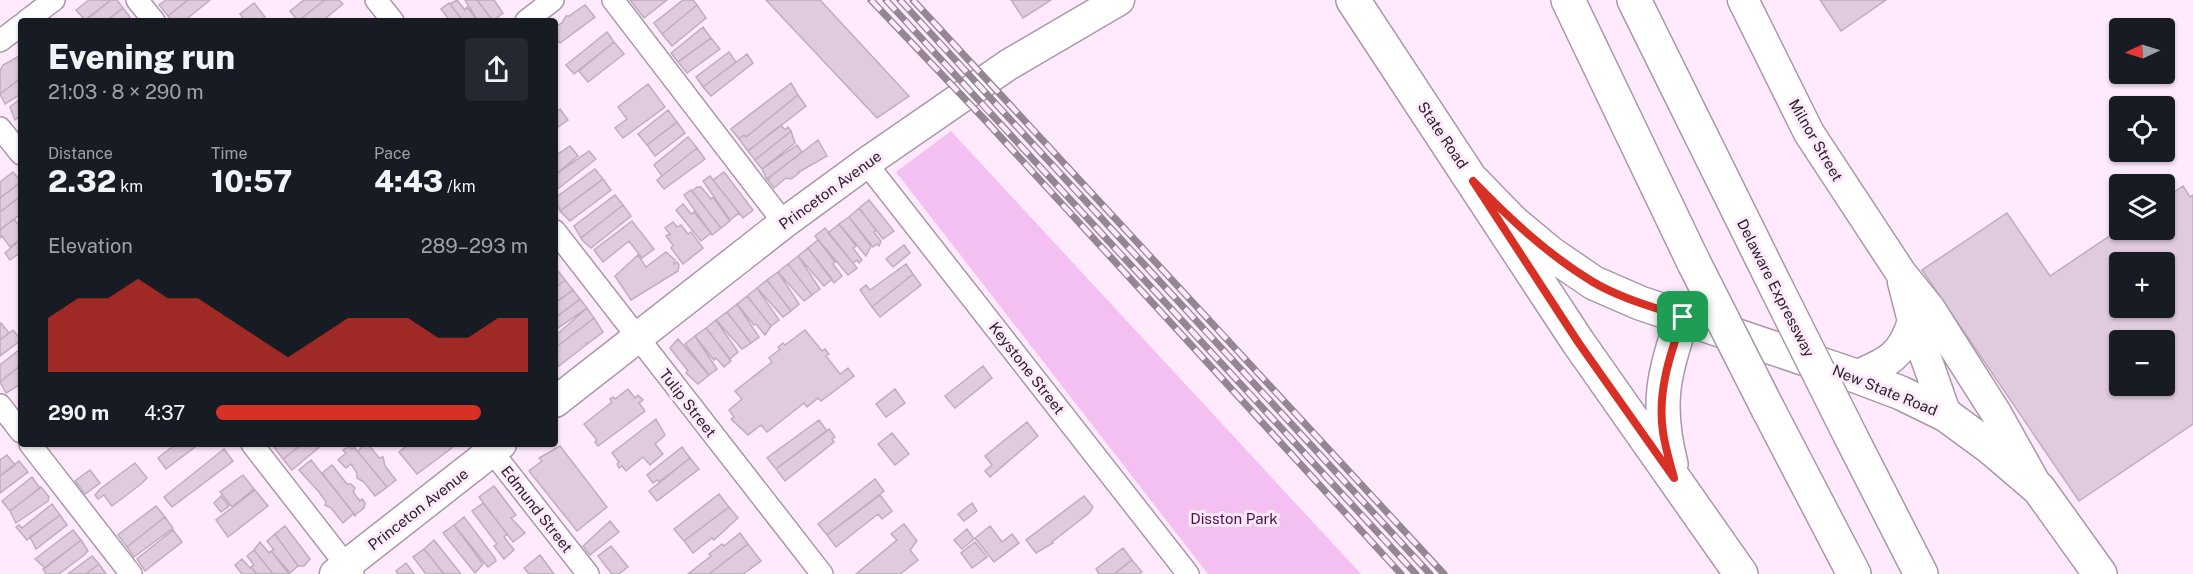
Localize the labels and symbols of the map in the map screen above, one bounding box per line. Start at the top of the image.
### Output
north arrow [2109,18,2175,84]
street label: Milnor Street [1786,96,1846,184]
street label: State Road [1415,98,1471,172]
street label: Princeton Avenue [776,147,884,233]
street label: Delaware Expressway [1734,216,1818,360]
pin [1657,291,1708,342]
street label: Keystone Street [986,319,1068,418]
street label: New State Road [1830,361,1940,419]
street label: Tulip Street [656,366,720,440]
street label: Edmund Street [498,462,576,556]
street label: Princeton Avenue [365,465,471,553]
park label: Disston Park [1190,510,1278,527]

